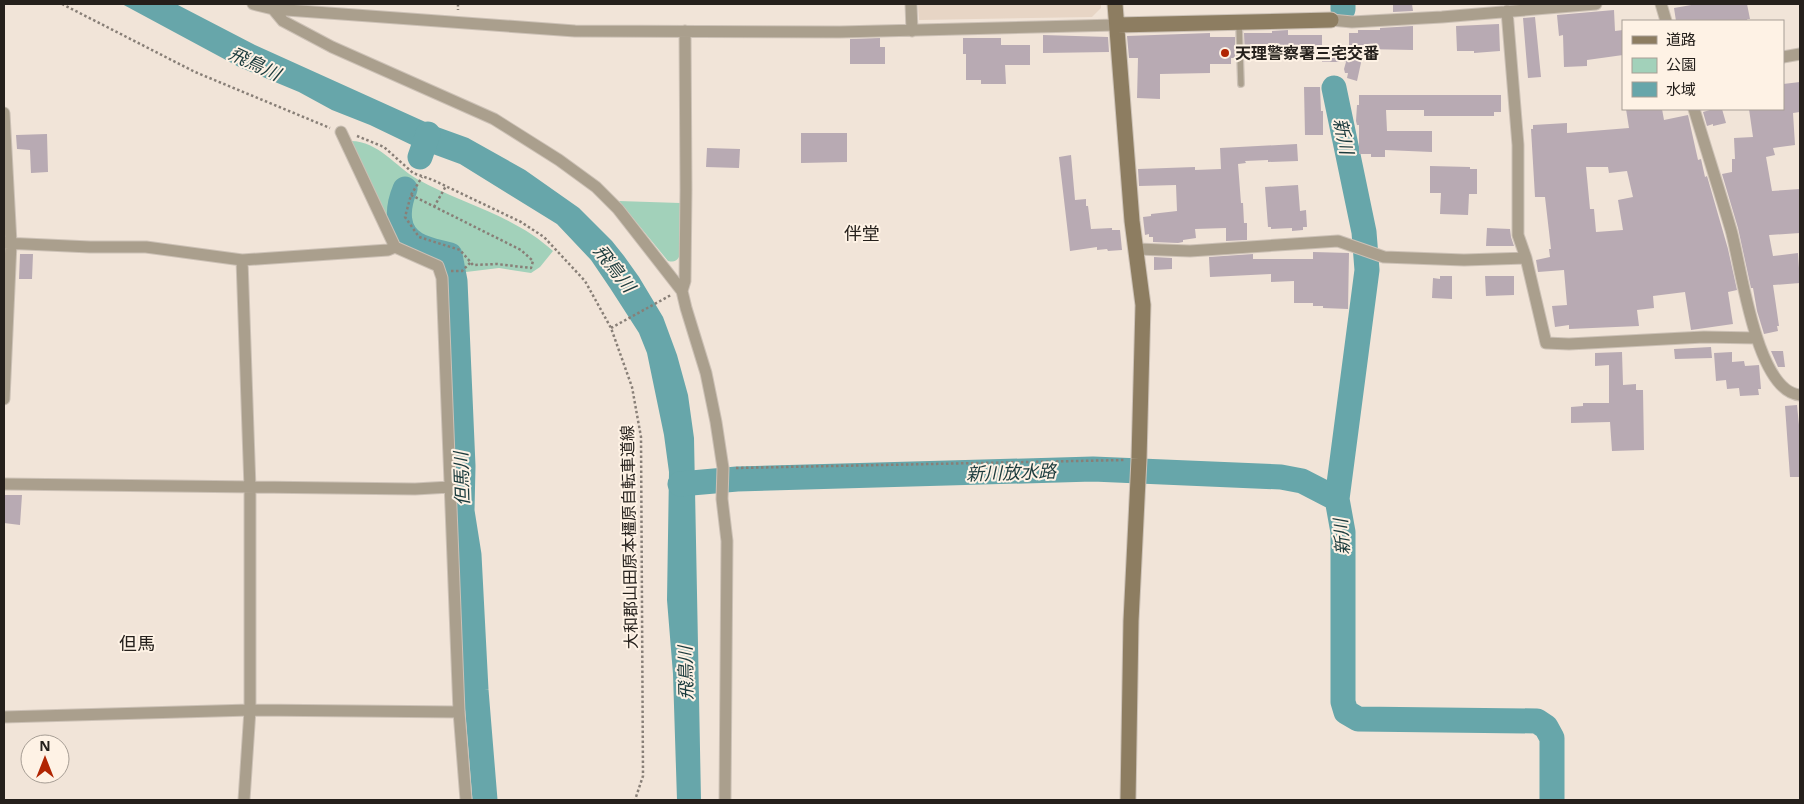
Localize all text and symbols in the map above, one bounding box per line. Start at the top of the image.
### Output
legend [1622,20,1784,110]
text: 道路 [1666,29,1696,49]
water label: 飛鳥川 [225,41,286,86]
place label: 天理警察署三宅交番 [1235,42,1379,64]
marker: 天理警察署三宅交番 [1219,47,1231,59]
text: 公園 [1666,54,1696,74]
text: 水域 [1666,79,1696,99]
water label: 新川 [1329,116,1360,158]
district label: 伴堂 [844,221,880,245]
water label: 飛鳥川 [589,239,642,298]
street label: 大和郡山田原本橿原自転車道線 [616,425,642,649]
water label: 但馬川 [448,450,474,506]
water label: 新川放水路 [966,458,1058,486]
water label: 新川 [1328,516,1354,556]
district label: 但馬 [119,631,155,655]
water label: 飛鳥川 [672,644,697,700]
north arrow [20,734,70,784]
text: N [39,736,51,755]

